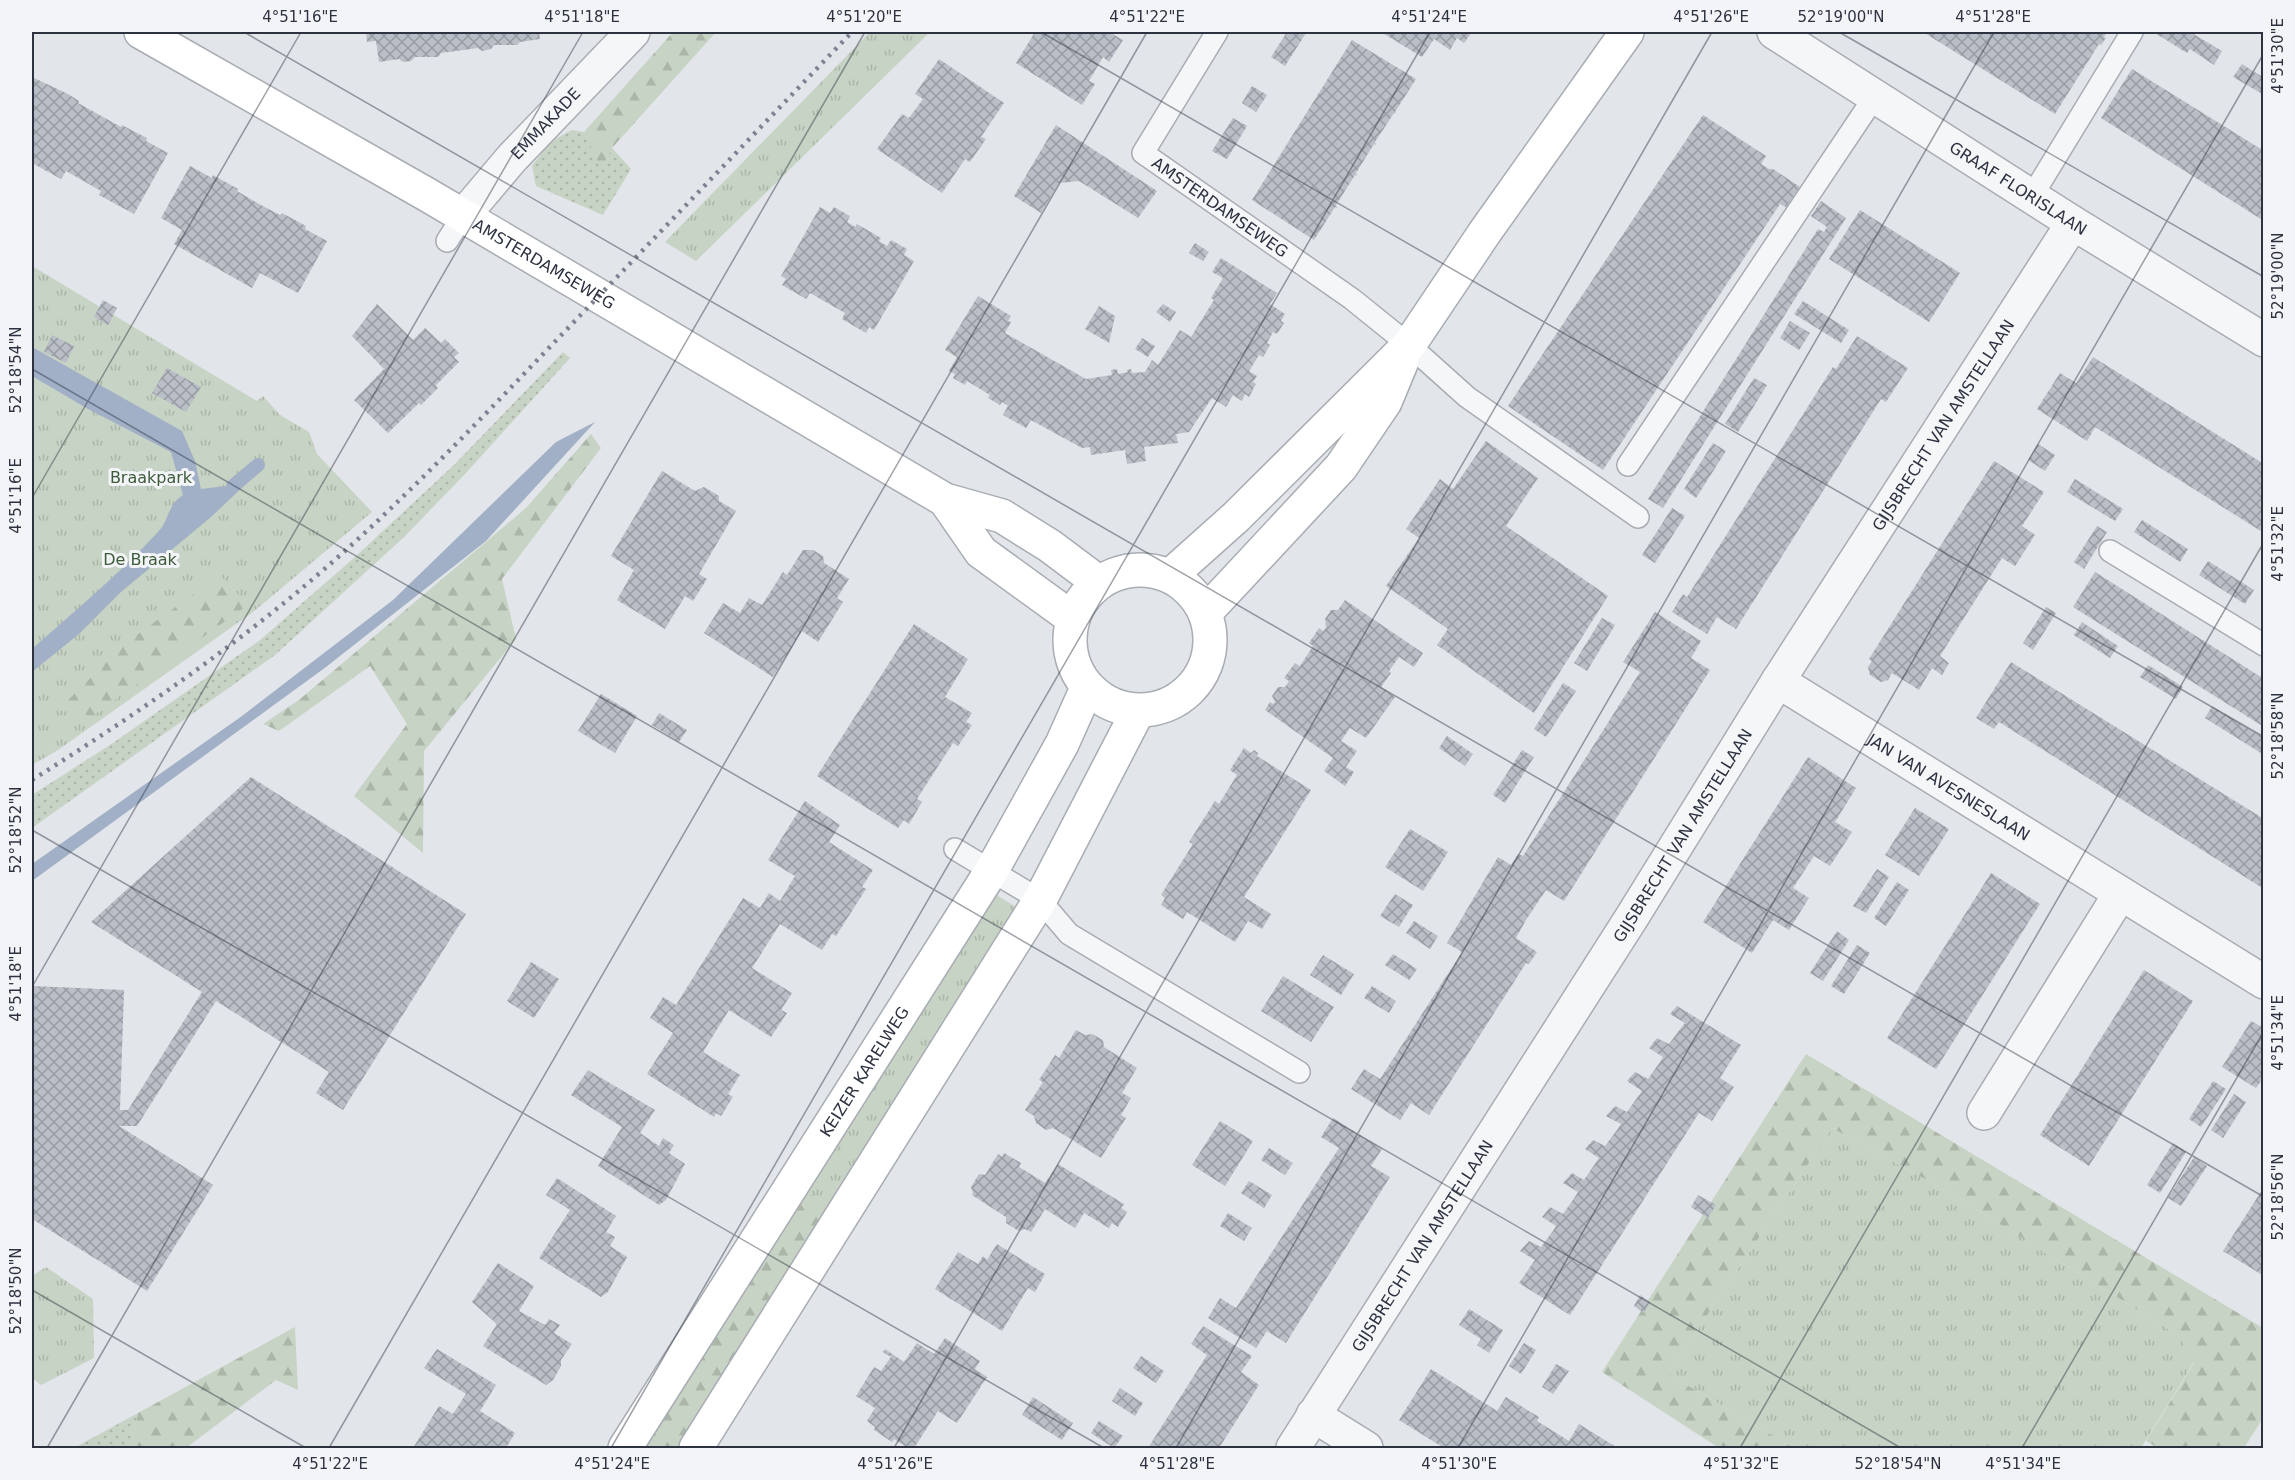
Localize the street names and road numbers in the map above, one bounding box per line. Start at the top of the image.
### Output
street label: EMMAKADE [506,83,584,163]
street label: GRAAF FLORISLAAN [1946,137,2091,239]
street label: AMSTERDAMSEWEG [1149,153,1292,261]
street label: AMSTERDAMSEWEG [470,215,618,313]
street label: GIJSBRECHT VAN AMSTELLAAN [1868,316,2018,534]
street label: GIJSBRECHT VAN AMSTELLAAN [1609,725,1756,946]
street label: JAN VAN AVESNESLAAN [1863,729,2034,844]
street label: KEIZER KARELWEG [816,1003,913,1140]
street label: GIJSBRECHT VAN AMSTELLAAN [1348,1136,1497,1355]

